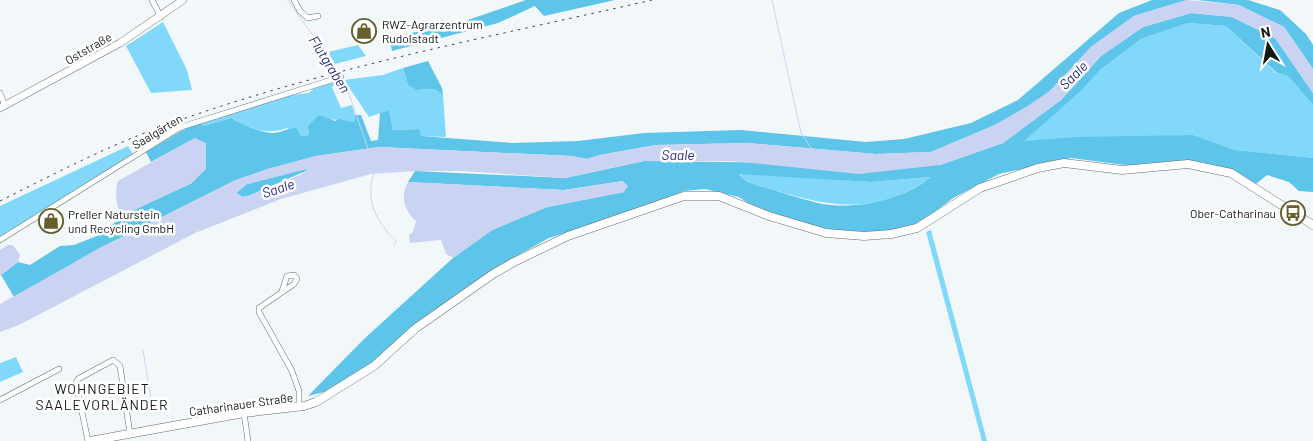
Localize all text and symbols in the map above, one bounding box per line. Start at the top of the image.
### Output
place label: RWZ-Agrarzentrum Rudolstadt [382,17,483,45]
shop icon: RWZ-Agrarzentrum Rudolstadt [351,18,377,44]
north arrow [1243,20,1293,70]
text: N [1259,23,1272,41]
street label: Oststraße [62,29,114,67]
water label: Flutgraben [306,32,354,96]
water label: Saale [1055,57,1091,93]
street label: Saalgärten [129,111,185,151]
water label: Saale [661,146,695,163]
water label: Saale [260,175,296,201]
bus stop icon: Ober-Catharinau [1280,200,1306,226]
place label: Ober-Catharinau [1190,206,1276,220]
place label: Preller Naturstein und Recycling GmbH [68,207,174,235]
shop icon: Preller Naturstein und Recycling GmbH [38,208,64,234]
district label: WOHNGEBIET SAALEVORLÄNDER [36,380,169,413]
street label: Catharinauer Straße [188,390,294,418]

